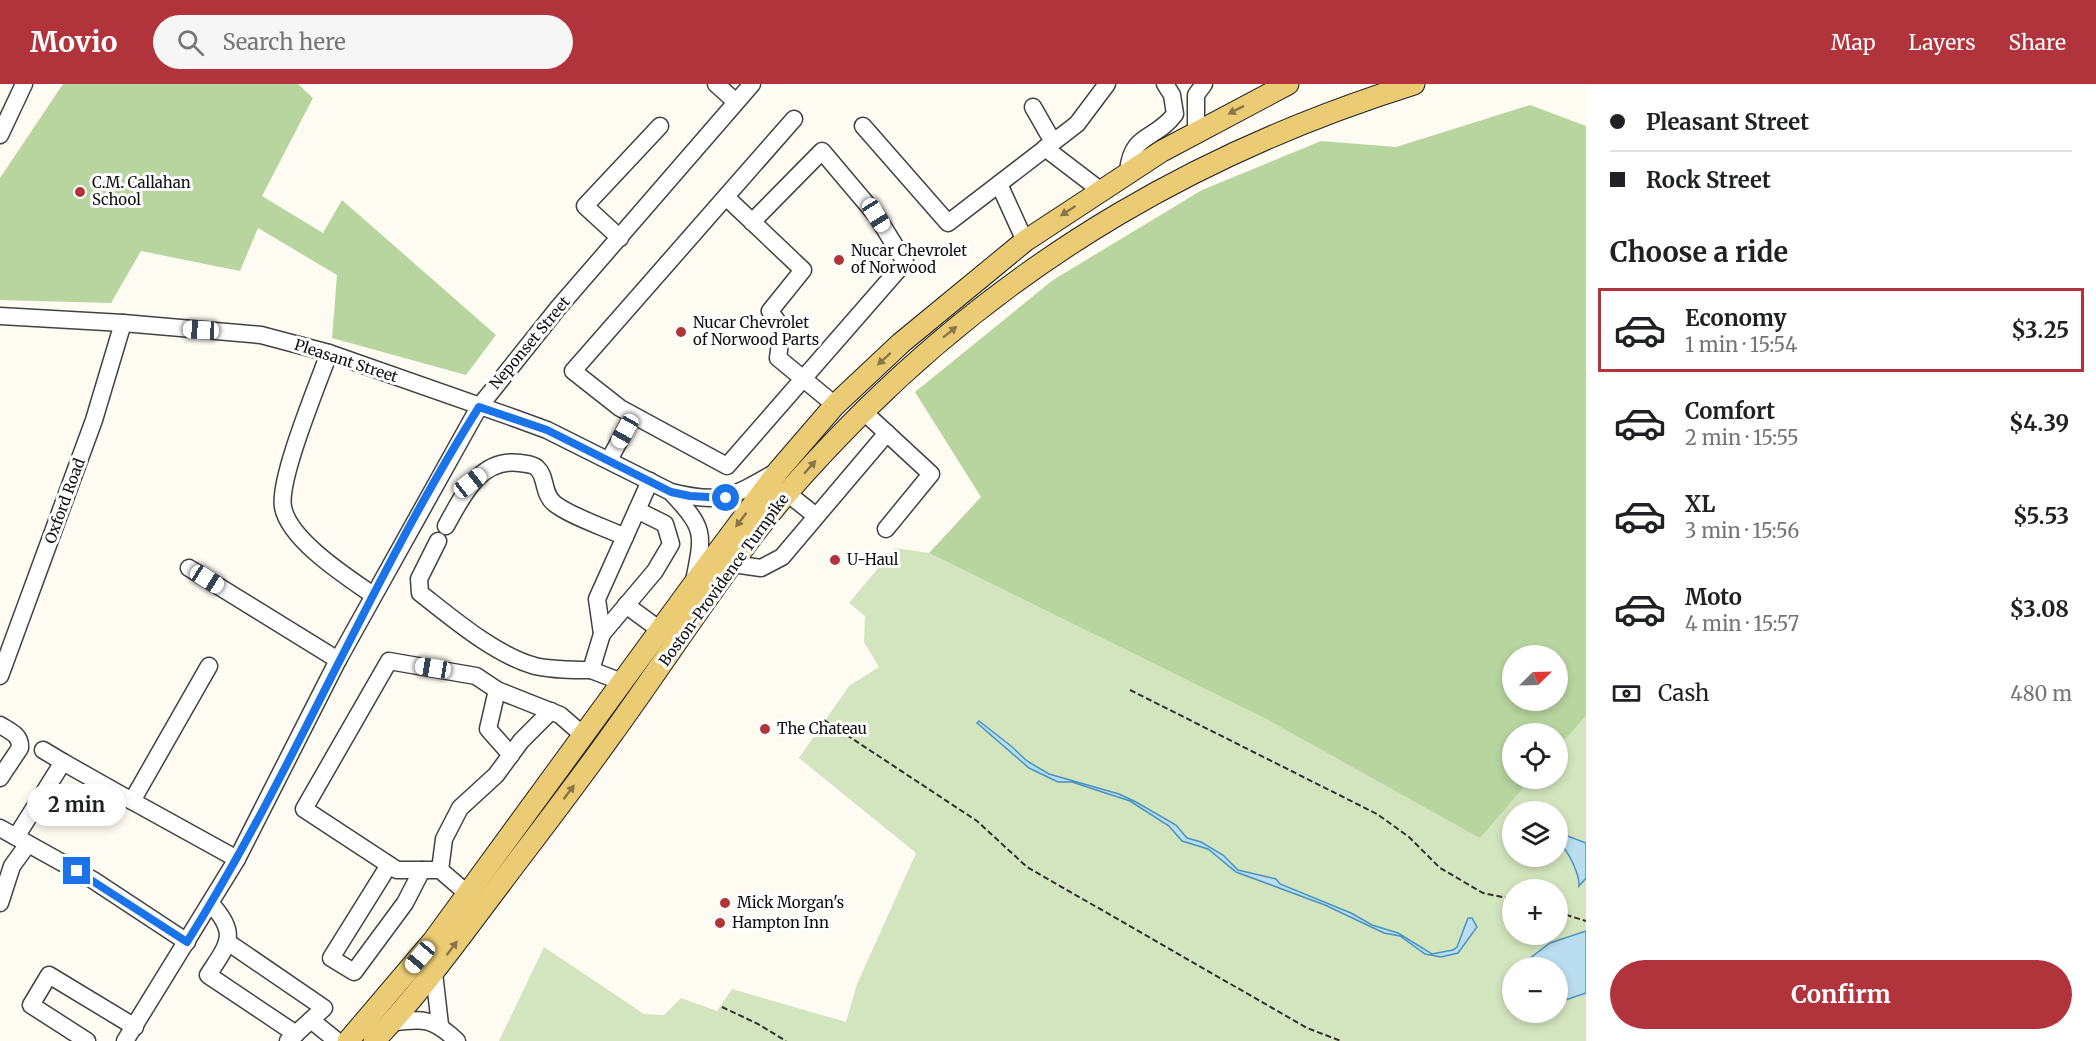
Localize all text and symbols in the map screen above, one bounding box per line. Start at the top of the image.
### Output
search box [153,15,573,69]
text: Movio [30,24,117,60]
icon: search [174,26,207,59]
text: Search here [222,28,346,56]
text: Map [1831,29,1876,56]
text: Layers [1909,29,1976,56]
text: Share [2009,29,2066,56]
one-way arrow [1227,106,1244,115]
text: Pleasant Street [1646,108,1809,136]
text: Rock Street [1646,166,1771,194]
place label: C.M. Callahan School [92,173,191,209]
marker: C.M. Callahan School [73,185,87,199]
car [859,195,893,235]
one-way arrow [1060,205,1077,216]
text: Choose a ride [1610,235,1788,269]
place label: Nucar Chevrolet of Norwood [851,241,967,277]
marker: Nucar Chevrolet of Norwood [832,253,846,267]
street label: Neponset Street [485,292,574,393]
icon: car [1613,303,1667,357]
text: Economy [1685,304,1786,332]
place label: Nucar Chevrolet of Norwood Parts [693,313,819,349]
text: $3.25 [2011,316,2069,344]
car [183,320,219,340]
marker: Nucar Chevrolet of Norwood Parts [674,325,688,339]
one-way arrow [942,326,957,339]
text: 1 min · 15:54 [1685,332,1797,357]
street label: Pleasant Street [292,335,400,386]
one-way arrow [877,352,892,365]
icon: car [1613,396,1667,450]
text: Comfort [1685,397,1775,425]
text: $4.39 [2009,409,2069,437]
car [608,411,642,451]
text: 2 min · 15:55 [1685,425,1799,450]
street label: Oxford Road [40,456,89,546]
one-way arrow [803,460,816,475]
car [450,465,490,501]
route start [712,484,739,511]
icon: car [1613,489,1667,543]
street label: Boston-Providence Turnpike [655,490,793,669]
text: XL [1685,490,1715,518]
text: $5.53 [2013,502,2069,530]
one-way arrow [736,513,748,528]
text: 3 min · 15:56 [1685,518,1799,543]
place label: U-Haul [847,550,899,569]
marker: U-Haul [828,553,842,567]
car [187,562,227,596]
icon: car [1613,582,1667,636]
text: Moto [1685,583,1742,611]
text: $3.08 [2009,595,2069,623]
text: 4 min · 15:57 [1685,611,1799,636]
north arrow [1502,645,1568,711]
map controls [1502,645,1568,1023]
car [414,656,452,680]
icon: cash [1610,677,1643,710]
text: Cash [1658,679,1709,707]
text: 480 m [2010,681,2072,706]
place label: The Chateau [777,719,867,738]
marker: The Chateau [758,722,772,736]
button: locate [1502,723,1568,789]
callout: 2 min [28,784,127,826]
one-way arrow [563,785,575,801]
text: 2 min [48,792,105,817]
button: layers [1502,801,1568,867]
route end [63,857,90,884]
button: + [1502,879,1568,945]
place label: Mick Morgan's [737,893,844,912]
marker: Mick Morgan's [718,896,732,910]
place label: Hampton Inn [732,913,829,932]
marker: Hampton Inn [713,916,727,930]
car [402,937,438,977]
one-way arrow [446,941,458,957]
button: − [1502,957,1568,1023]
button: Confirm [1610,960,2072,1029]

